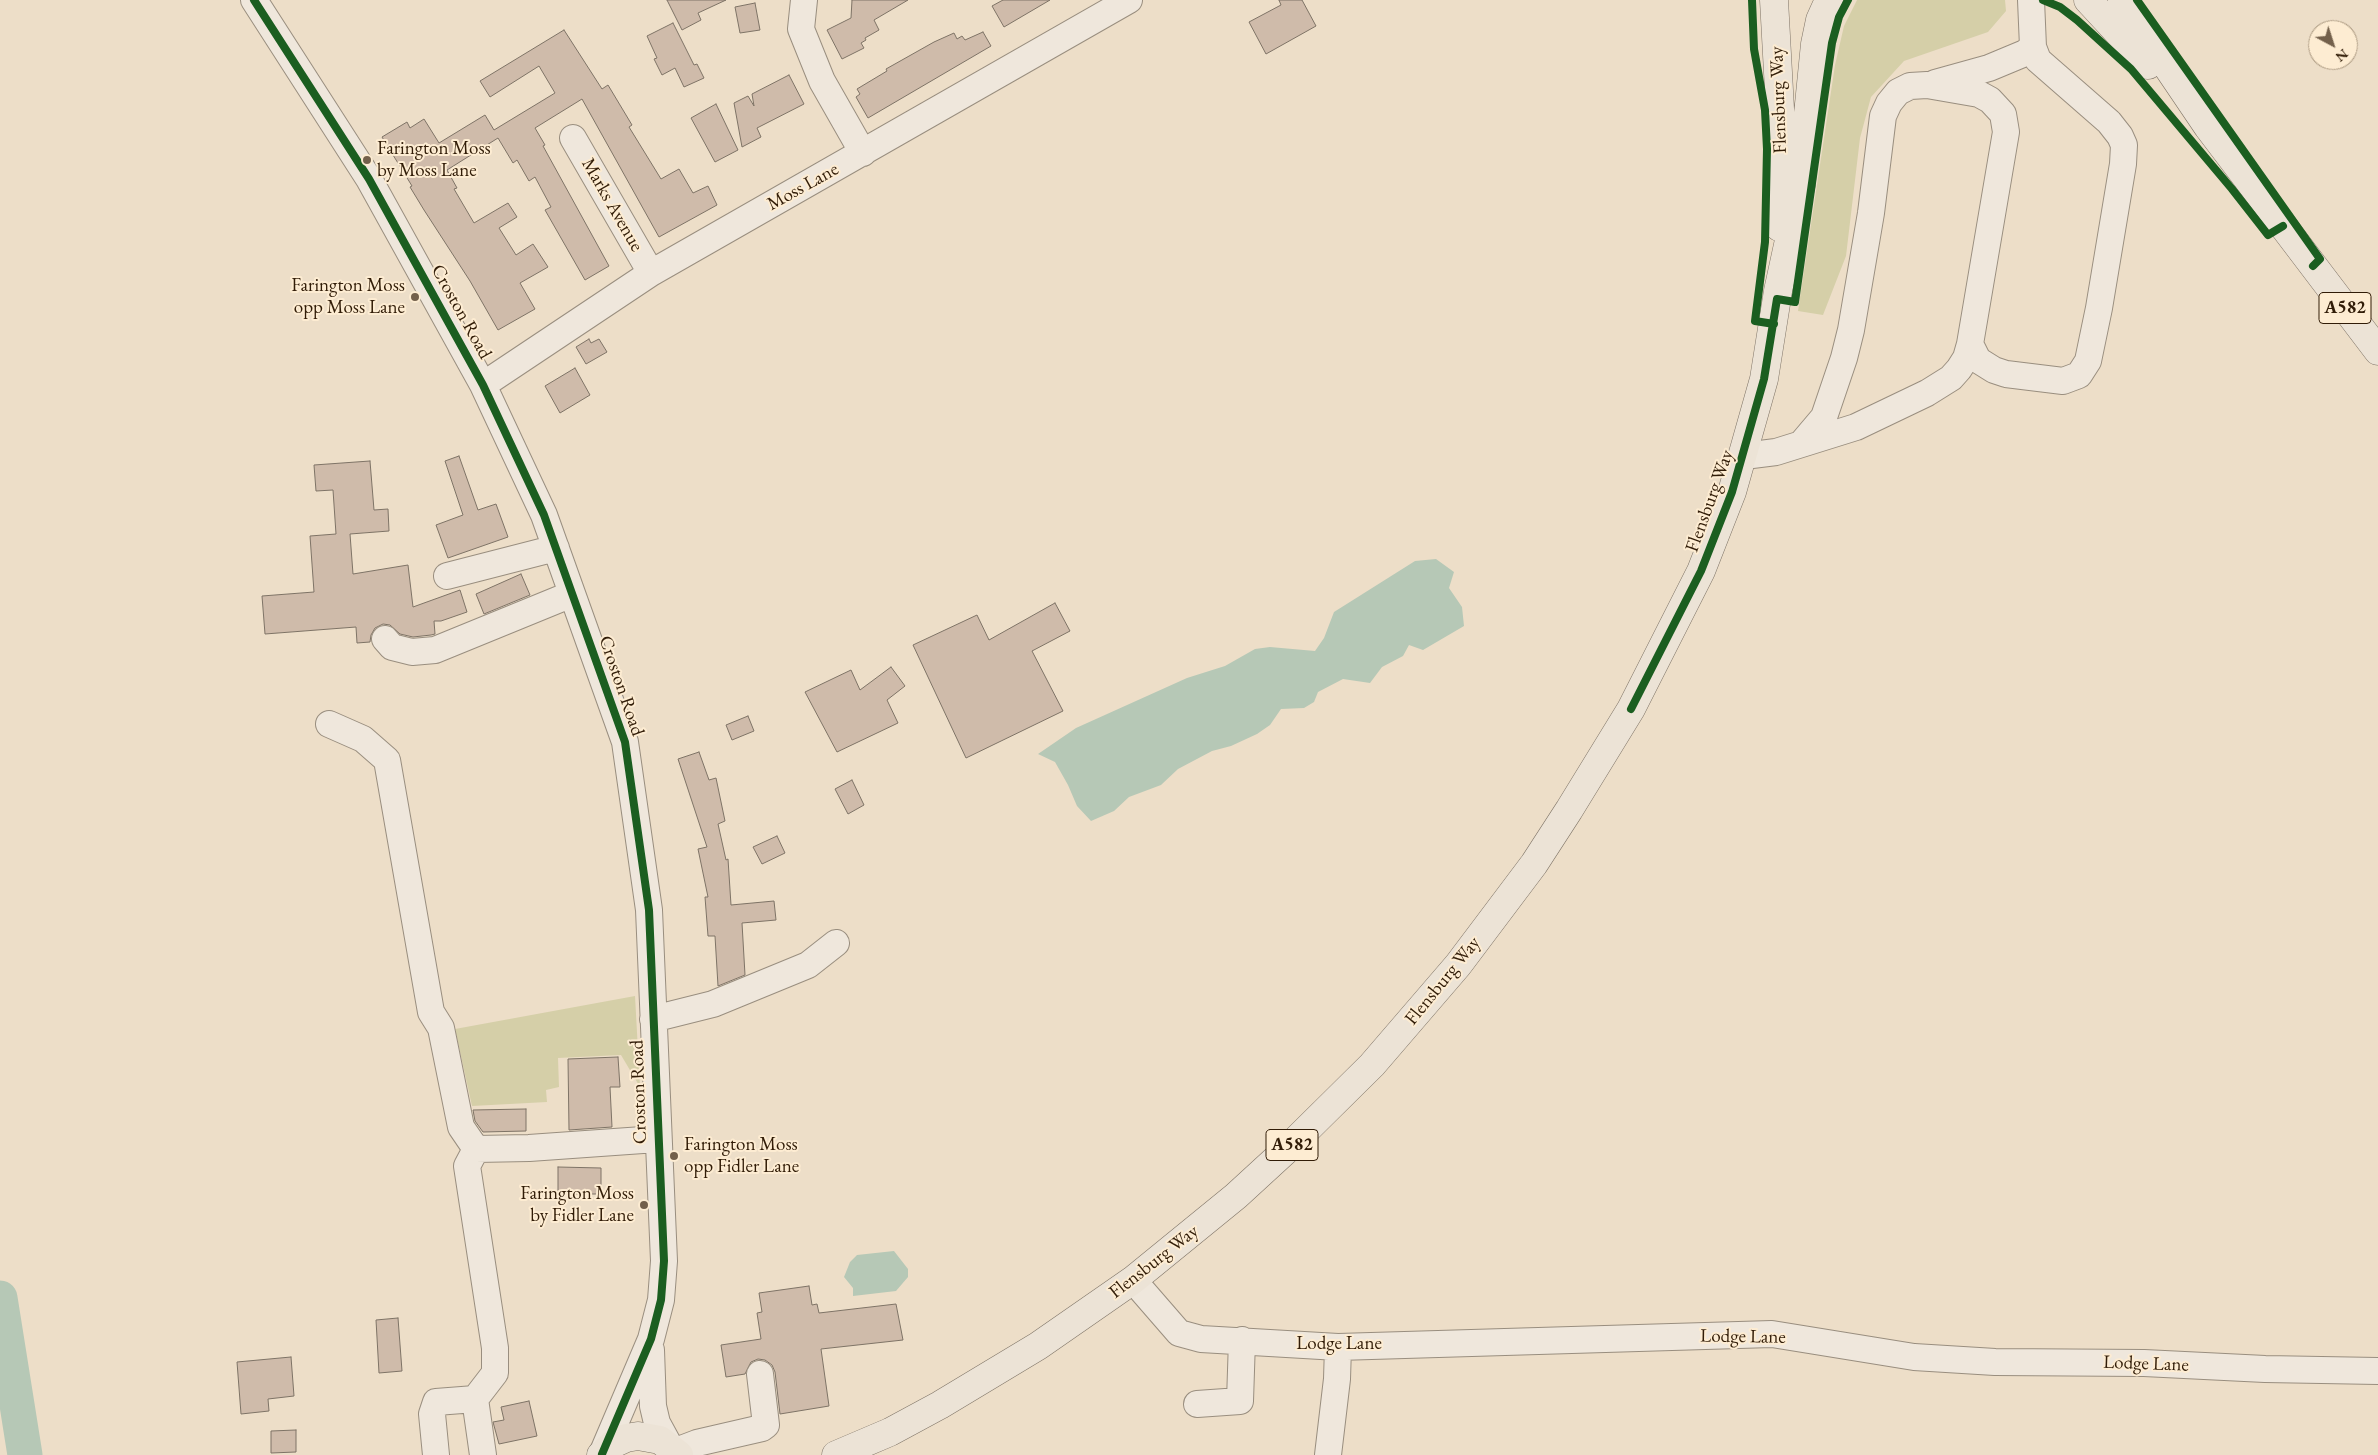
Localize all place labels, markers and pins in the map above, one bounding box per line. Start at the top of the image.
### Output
place label: Farington Moss by Moss Lane [377,138,491,182]
marker: Farington Moss by Moss Lane [361,154,373,166]
place label: Farington Moss opp Moss Lane [291,275,405,319]
marker: Farington Moss opp Moss Lane [409,291,421,303]
place label: Farington Moss opp Fidler Lane [684,1134,799,1178]
marker: Farington Moss opp Fidler Lane [668,1150,680,1162]
place label: Farington Moss by Fidler Lane [520,1183,634,1227]
marker: Farington Moss by Fidler Lane [638,1199,650,1211]

